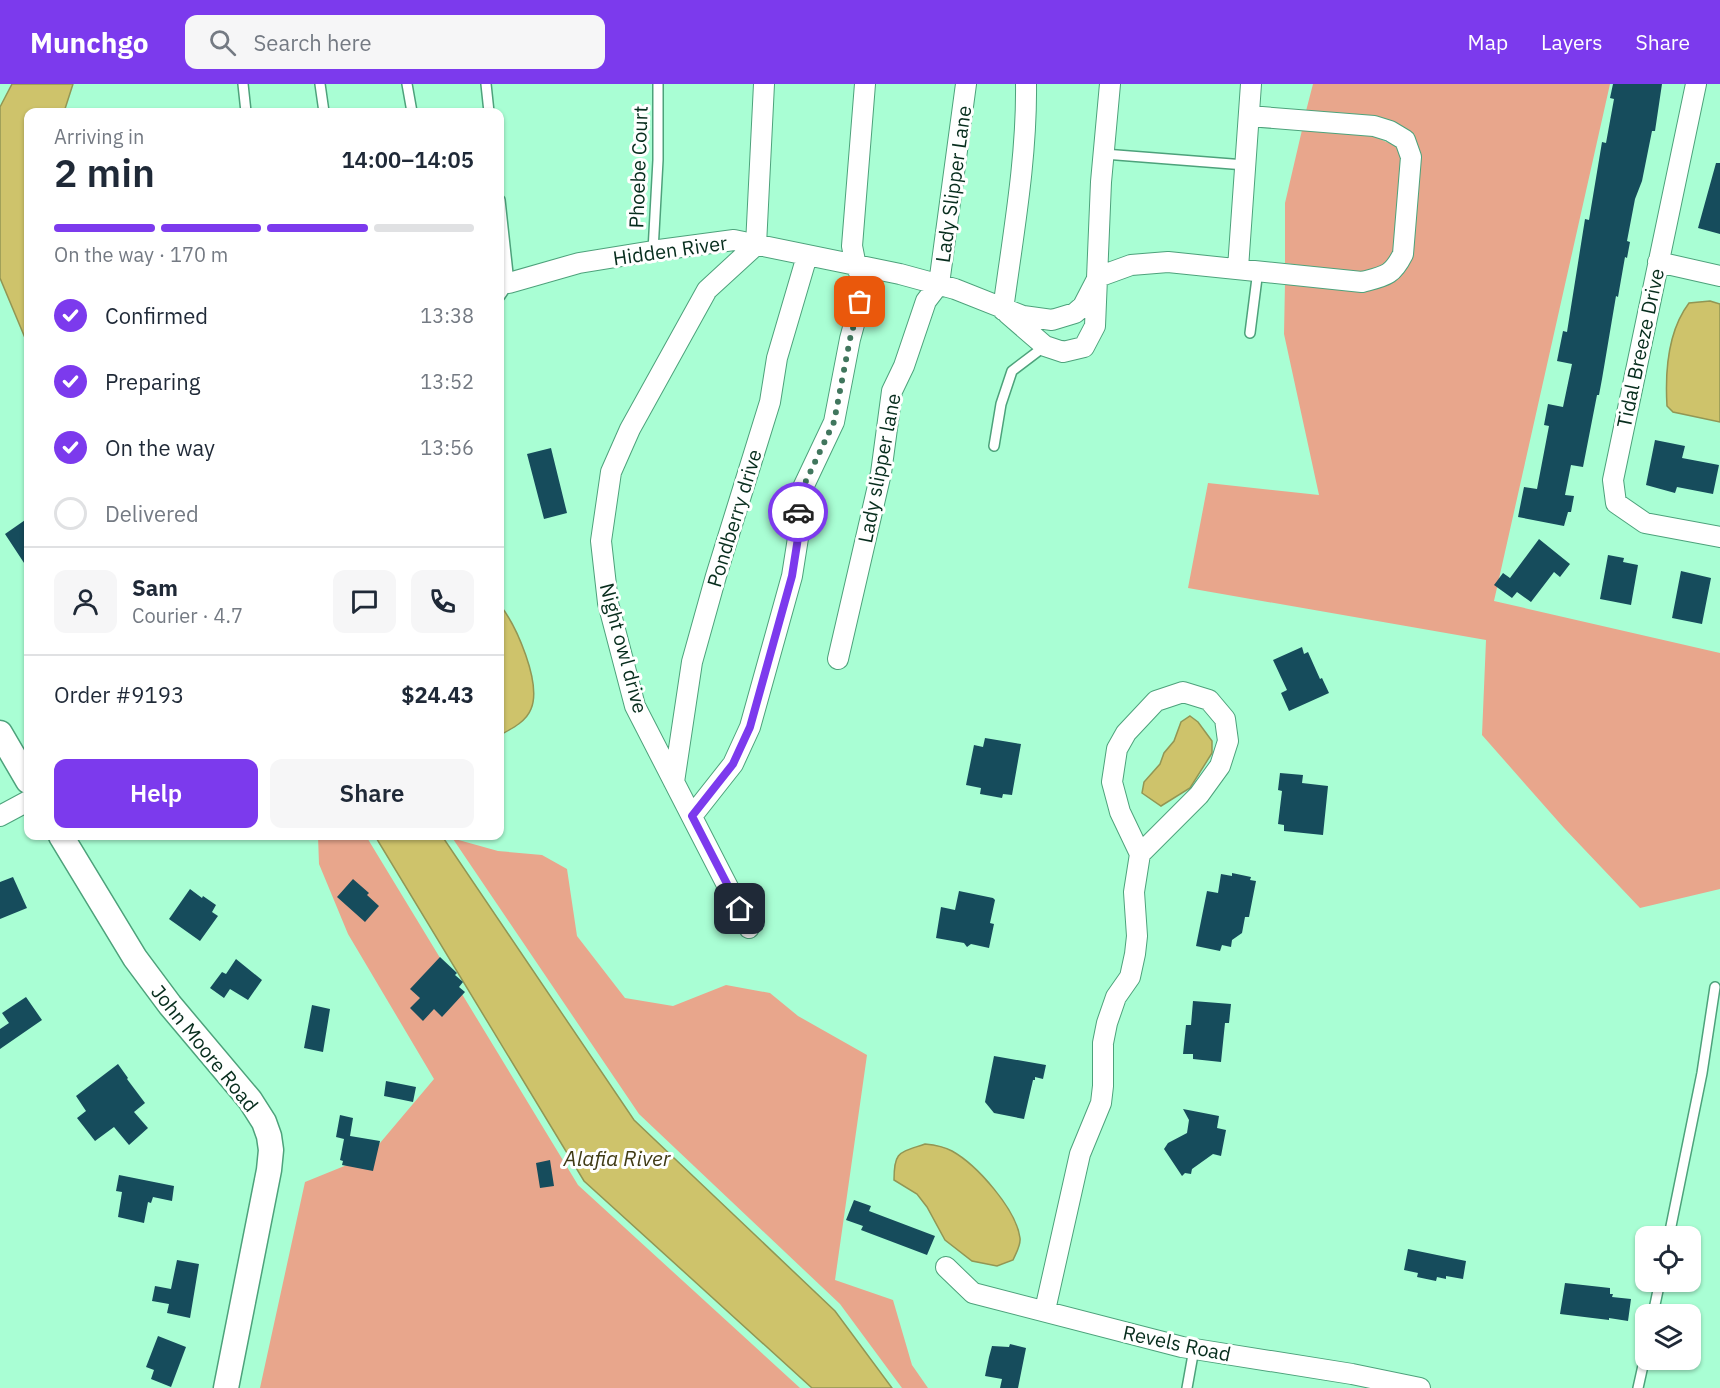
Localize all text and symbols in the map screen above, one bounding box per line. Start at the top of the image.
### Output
search box [185,15,605,69]
text: Munchgo [30,24,149,61]
icon: search [206,26,239,59]
text: Search here [254,28,372,57]
text: Map [1468,28,1508,56]
text: Layers [1541,28,1603,56]
text: Share [1636,28,1690,56]
street label: Lady Slipper Lane [929,104,977,264]
street label: Phoebe Court [622,105,654,229]
text: Arriving in [54,123,144,150]
text: 14:00–14:05 [341,145,474,174]
text: 2 min [54,147,155,198]
street label: Hidden River [611,229,729,271]
text: On the way · 170 m [54,241,228,268]
street label: Tidal Breeze Drive [1610,266,1670,430]
pin [834,276,885,327]
icon: bag [843,285,876,318]
icon: check [54,299,87,332]
text: Confirmed [105,301,208,330]
text: 13:38 [420,302,474,329]
icon: check [54,365,87,398]
text: Preparing [105,367,200,396]
text: 13:52 [420,368,474,395]
street label: Lady slipper lane [851,391,907,545]
icon: check [54,431,87,464]
text: On the way [105,433,215,462]
text: 13:56 [420,434,474,461]
street label: Pondberry drive [700,446,768,590]
courier [768,482,828,542]
icon: car [782,496,815,529]
text: Delivered [105,499,199,528]
button: person [54,570,117,633]
button: chat [333,570,396,633]
button: phone [411,570,474,633]
text: Sam [132,573,178,602]
street label: Night owl drive [594,580,654,716]
text: Courier · 4.7 [132,602,243,629]
text: Order #9193 [54,680,184,709]
text: $24.43 [401,680,474,709]
button: Help [54,759,258,828]
button: Share [270,759,474,828]
pin [714,883,765,934]
icon: home [723,892,756,925]
street label: John Moore Road [145,979,265,1117]
water label: Alafia River [563,1144,672,1172]
map controls [1635,1226,1701,1370]
button: locate [1635,1226,1701,1292]
button: layers [1635,1304,1701,1370]
street label: Revels Road [1120,1318,1234,1368]

